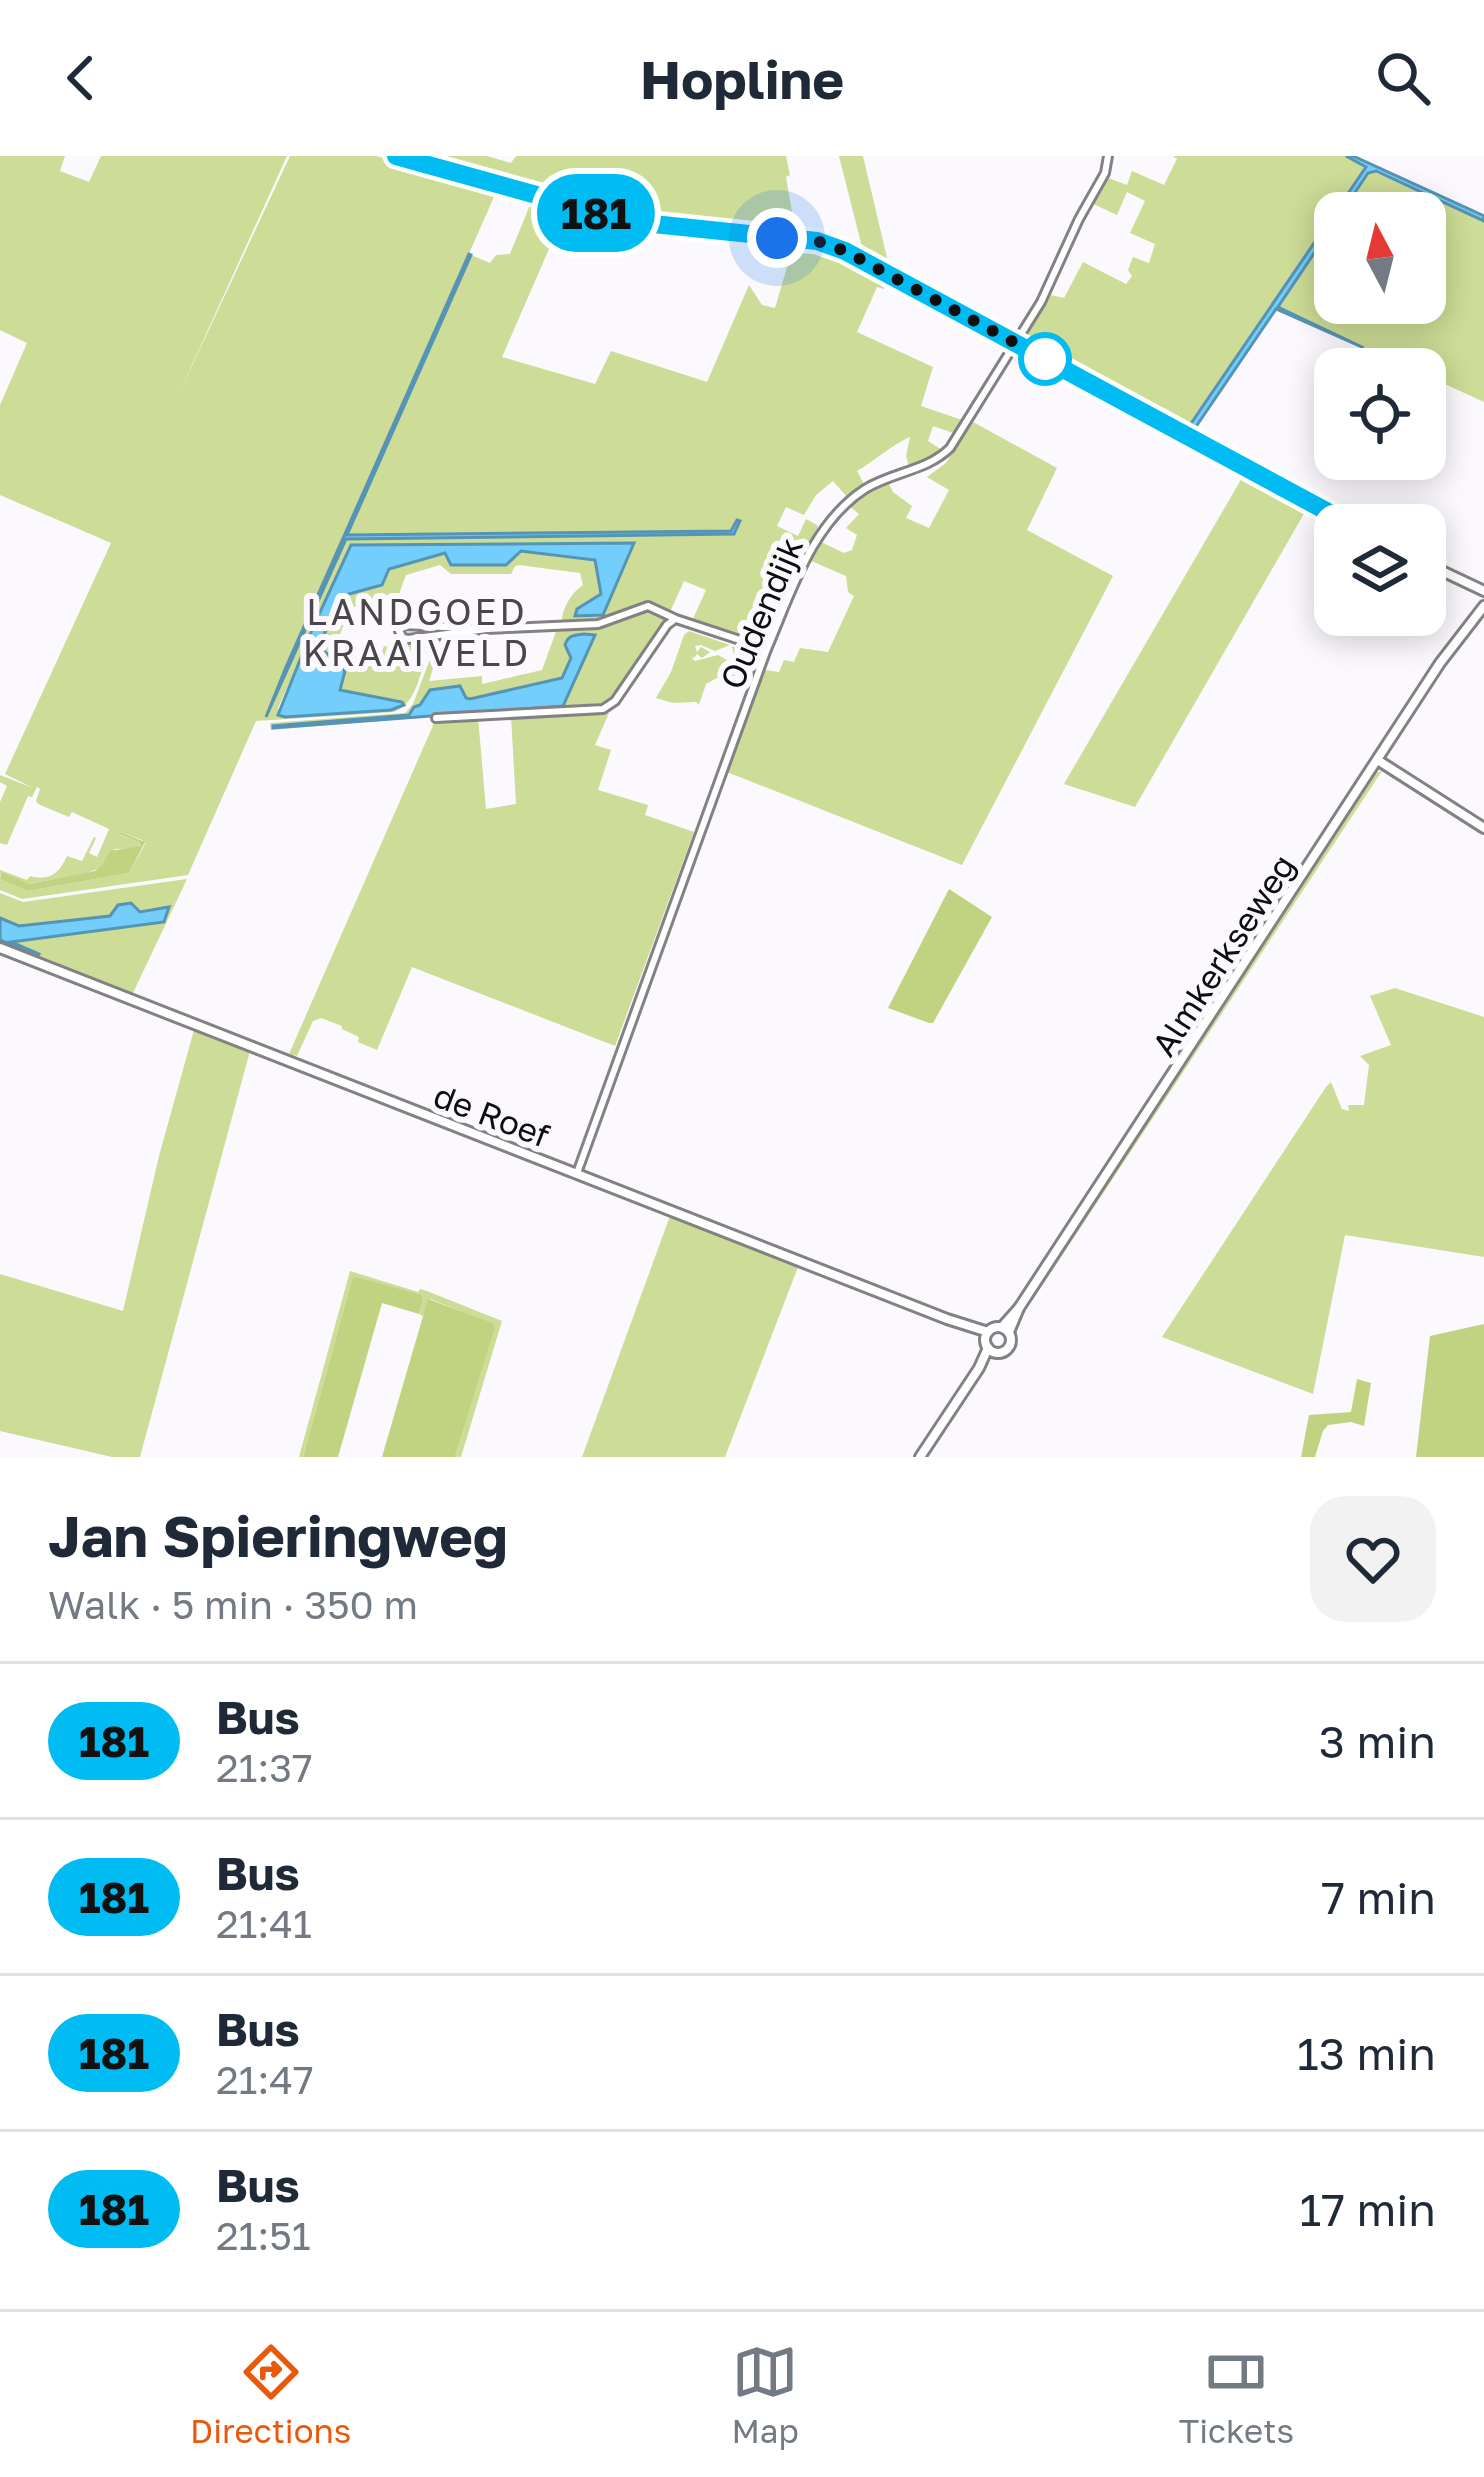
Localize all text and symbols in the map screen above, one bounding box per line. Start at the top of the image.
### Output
icon: back [48,45,114,111]
icon: search [1370,45,1436,111]
text: Hopline [640,46,844,111]
line badge: 181 [527,174,665,252]
text: 181 [561,188,631,238]
north arrow [1314,192,1446,324]
map controls [1314,192,1446,636]
your location [747,208,807,268]
unlabelled marker [1020,334,1070,384]
button: locate [1314,348,1446,480]
button: layers [1314,504,1446,636]
street label: Oudendijk [712,531,810,695]
district label: LANDGOED KRAAIVELD [303,590,531,674]
street label: Almkerkseweg [1143,847,1303,1063]
street label: de Roef [429,1075,555,1155]
button: heart [1310,1496,1436,1622]
text: Jan Spieringweg [48,1501,508,1570]
text: Walk · 5 min · 350 m [48,1581,418,1628]
text: Bus [216,1690,300,1744]
text: 3 min [1319,1714,1436,1768]
text: 181 [79,1716,149,1766]
text: 21:37 [216,1744,313,1791]
text: Bus [216,1846,300,1900]
text: 7 min [1321,1870,1436,1924]
text: 181 [79,1872,149,1922]
text: 21:41 [216,1900,312,1947]
text: Bus [216,2002,300,2056]
text: 13 min [1297,2026,1436,2080]
text: 181 [79,2028,149,2078]
text: 21:47 [216,2056,314,2103]
text: Bus [216,2158,300,2212]
text: 17 min [1300,2182,1436,2236]
text: 181 [79,2184,149,2234]
text: 21:51 [216,2212,311,2259]
tab: Directions [190,2339,351,2450]
tab: Map [731,2339,799,2450]
tab: Tickets [1179,2339,1294,2450]

